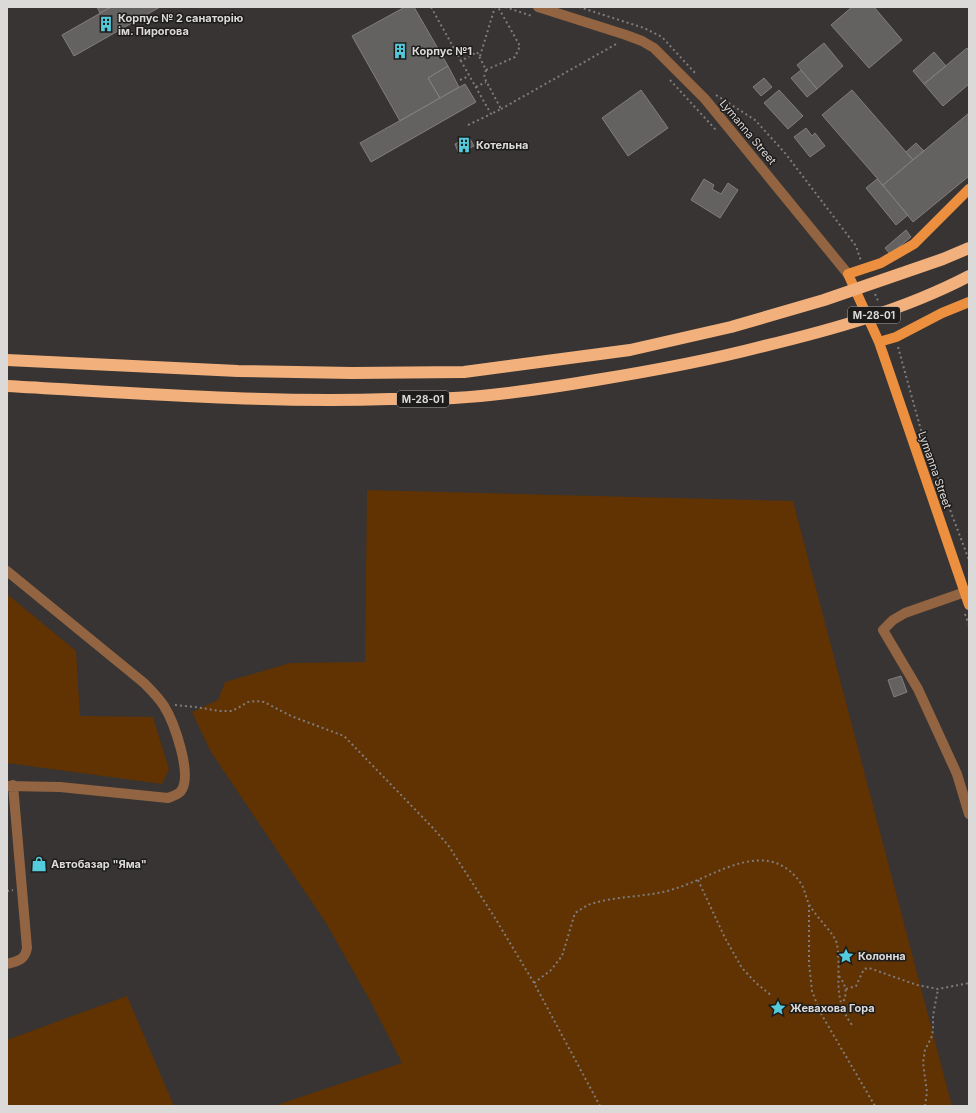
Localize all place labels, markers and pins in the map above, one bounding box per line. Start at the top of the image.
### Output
place label: Корпус № 2 санаторію ім. Пирогова [118,11,244,38]
building icon: Корпус № 2 санаторію ім. Пирогова [97,15,115,33]
building icon: Корпус №1 [391,42,409,60]
place label: Корпус №1 [412,44,472,58]
building icon: Котельна [455,136,473,154]
place label: Котельна [476,138,529,152]
shop icon: Автобазар "Яма" [30,855,48,873]
place label: Автобазар "Яма" [51,857,147,871]
place icon: Колонна [837,947,855,965]
place label: Колонна [858,949,906,963]
place icon: Жевахова Гора [769,999,787,1017]
place label: Жевахова Гора [790,1001,875,1015]

